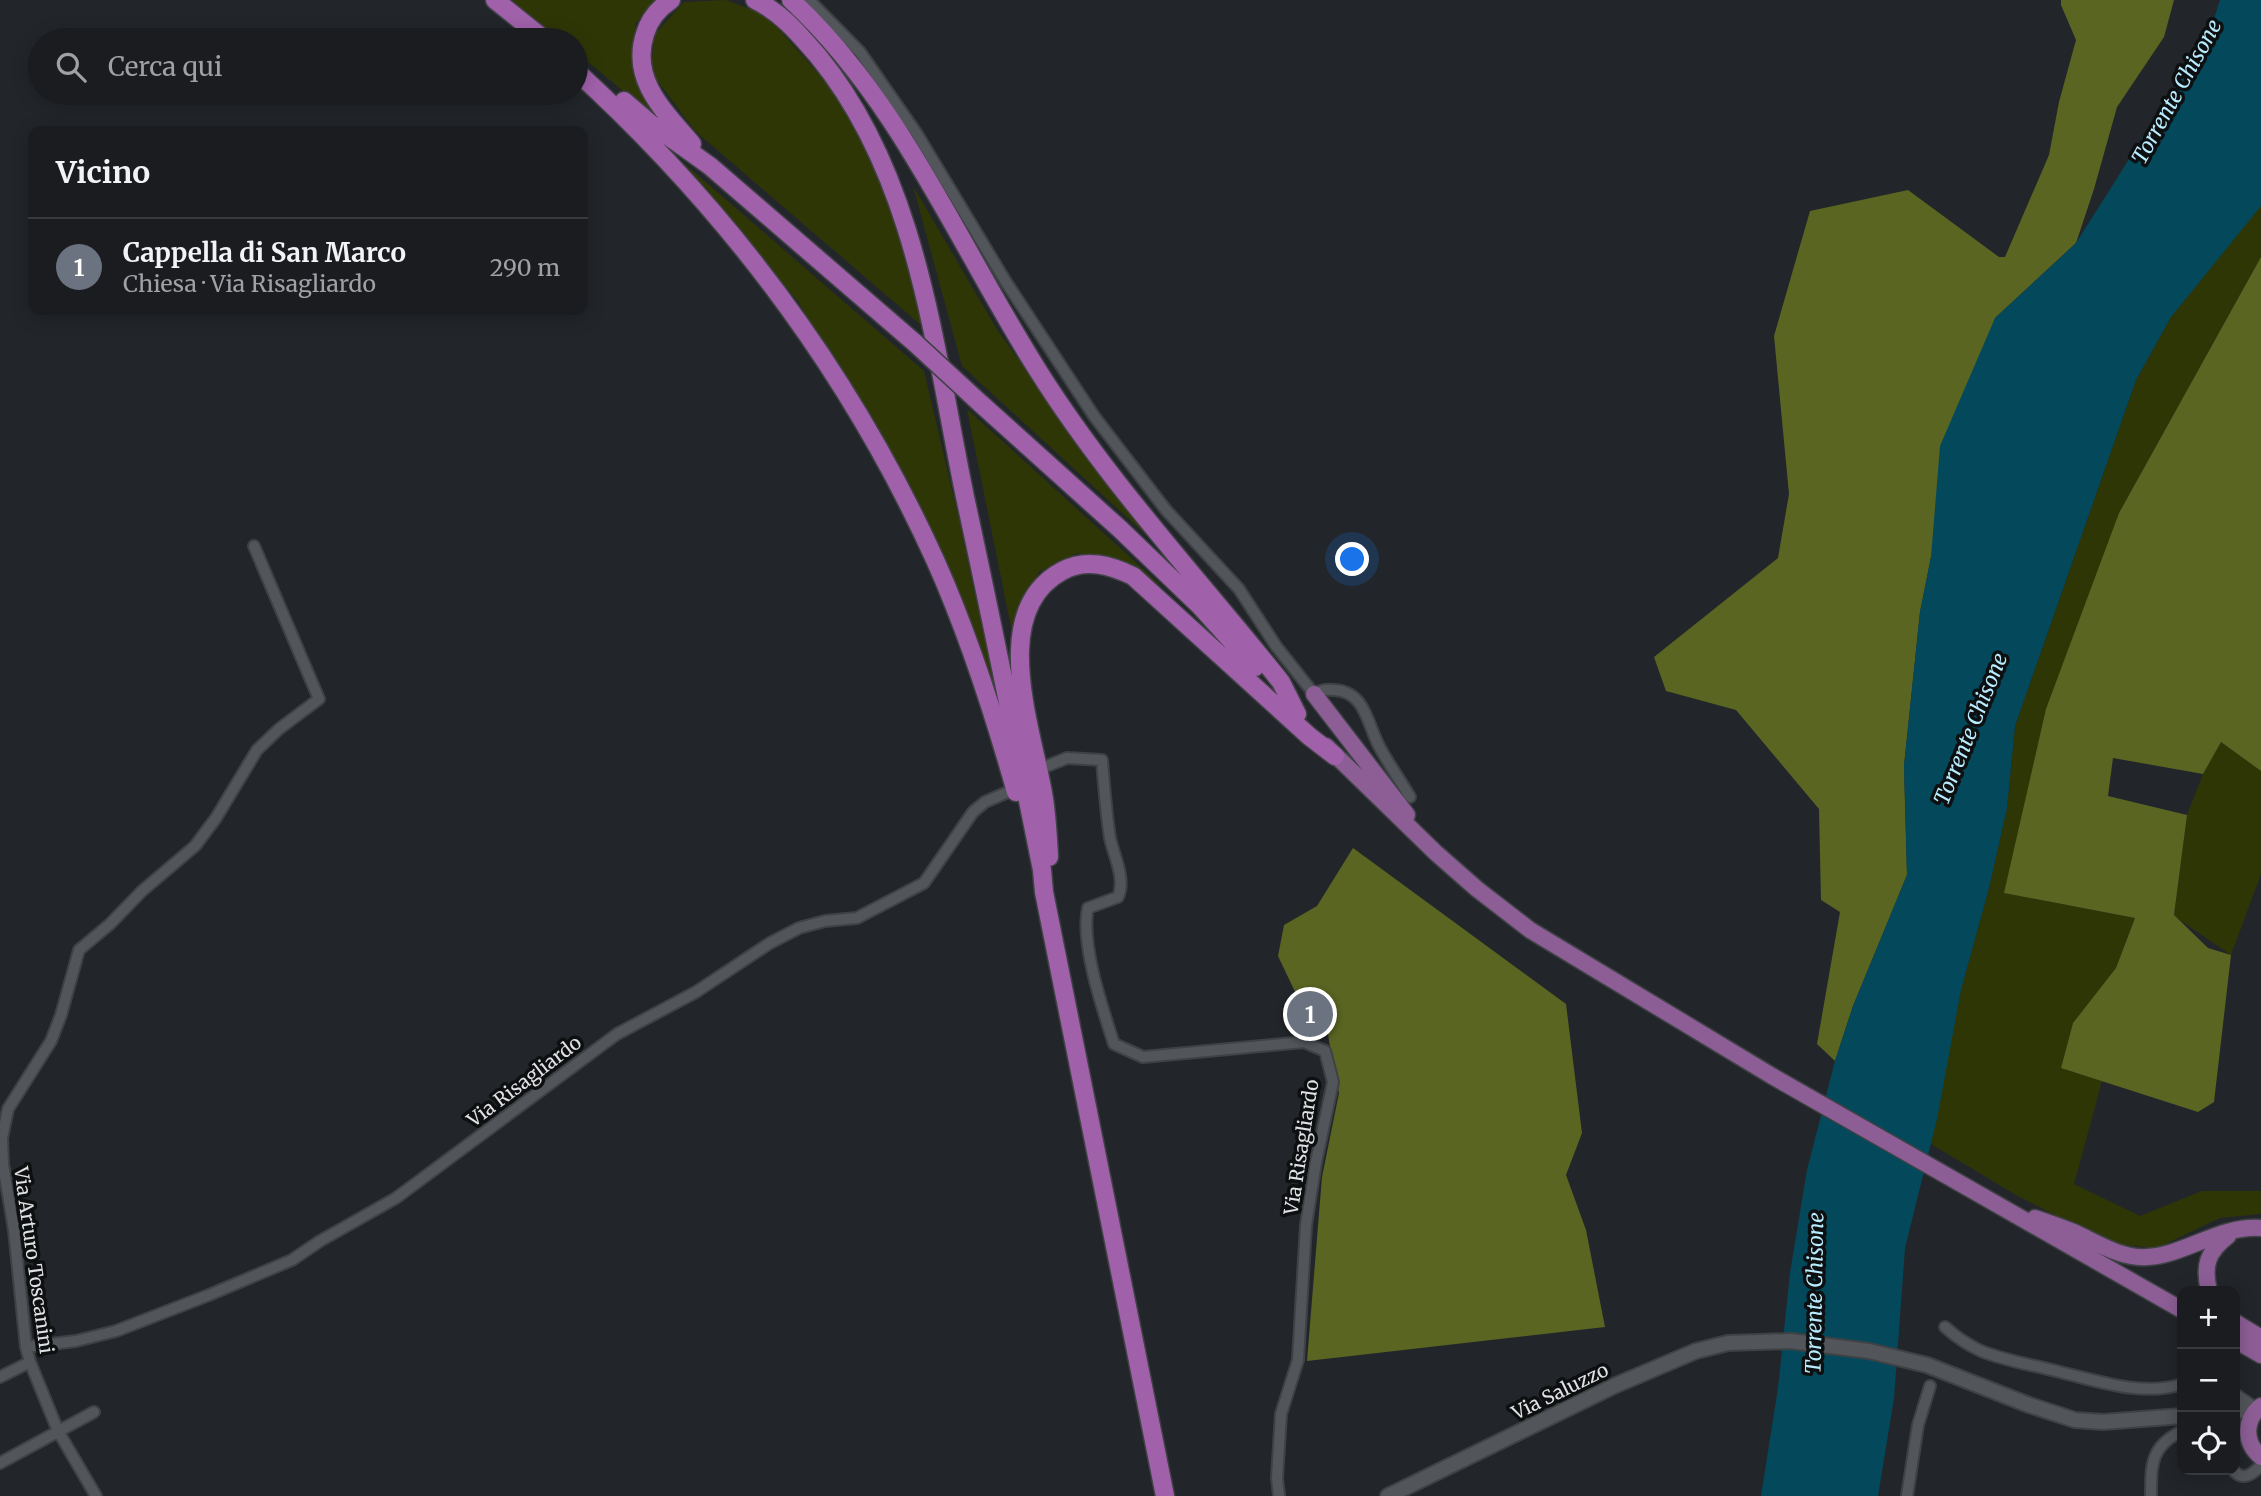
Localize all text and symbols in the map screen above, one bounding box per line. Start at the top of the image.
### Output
water label: Torrente Chisone [2126,15,2228,169]
search box [28,28,588,105]
icon: search [52,48,90,86]
text: Cerca qui [108,50,222,83]
text: Vicino [56,153,150,191]
text: Cappella di San Marco [123,236,406,269]
text: 1 [74,253,84,282]
text: 290 m [490,253,560,282]
text: Chiesa · Via Risagliardo [123,269,376,298]
your location [1335,542,1369,576]
water label: Torrente Chisone [1928,649,2013,809]
pin: 1 [1287,988,1333,1040]
street label: Via Risagliardo [461,1030,586,1132]
street label: Via Risagliardo [1278,1078,1324,1217]
street label: Via Arturo Toscanini [9,1164,59,1355]
water label: Torrente Chisone [1800,1212,1829,1374]
map controls [2177,1286,2240,1475]
button: + [2177,1286,2240,1349]
button: − [2177,1349,2240,1412]
street label: Via Saluzzo [1507,1357,1612,1425]
button: locate [2177,1412,2240,1475]

